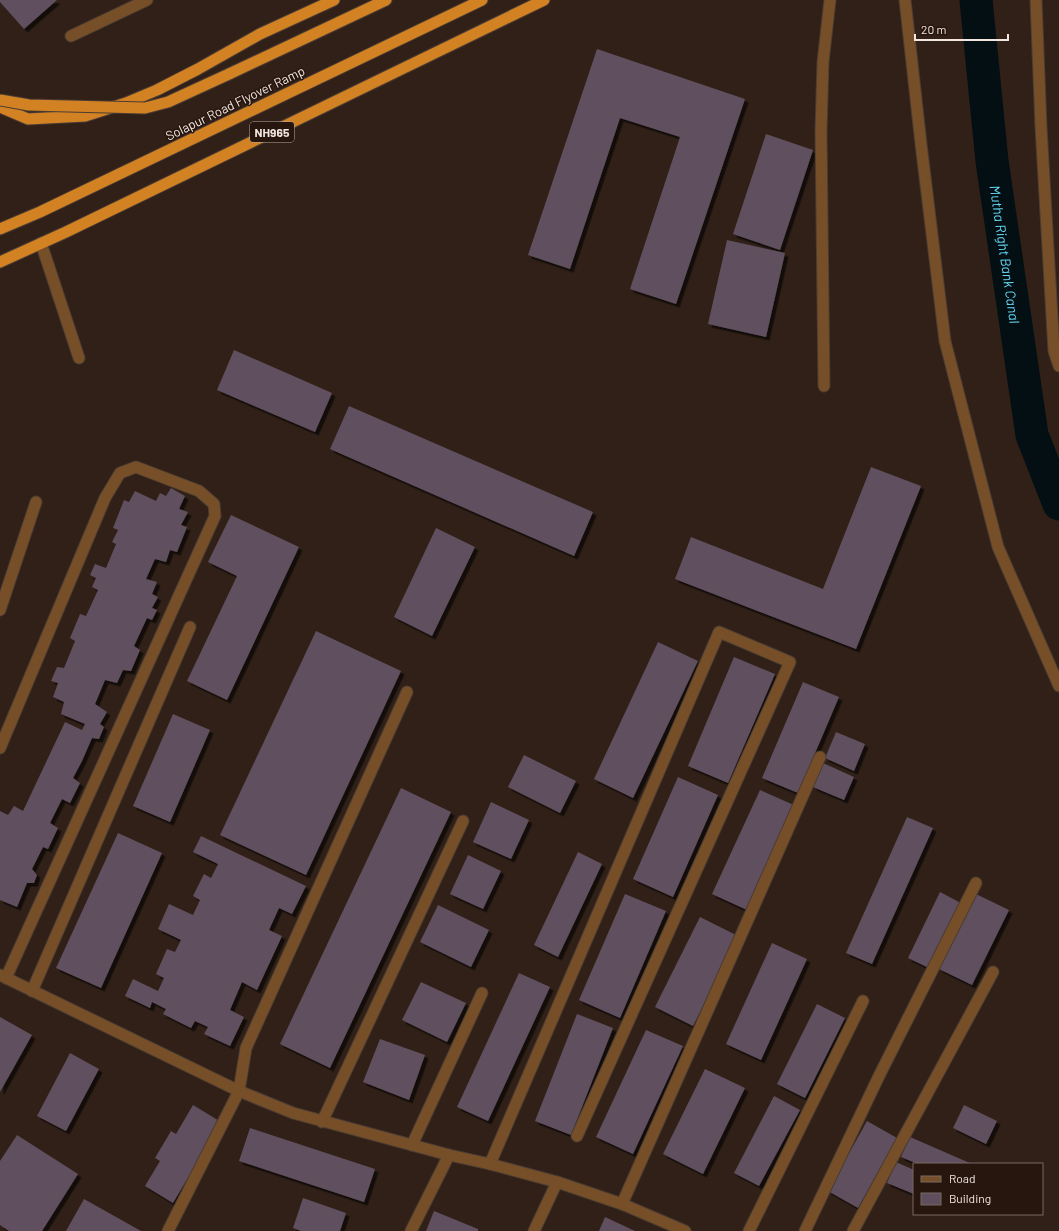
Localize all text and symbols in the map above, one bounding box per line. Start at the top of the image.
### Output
scale bar [915,16,1008,42]
text: 20 m [921,22,947,36]
street label: Solapur Road Flyover Ramp [163,62,307,144]
road number: NH965 [250,122,294,142]
water label: Mutha Right Bank Canal [987,184,1024,324]
legend [913,1163,1043,1215]
text: Road [949,1171,976,1185]
text: Building [949,1191,991,1205]

